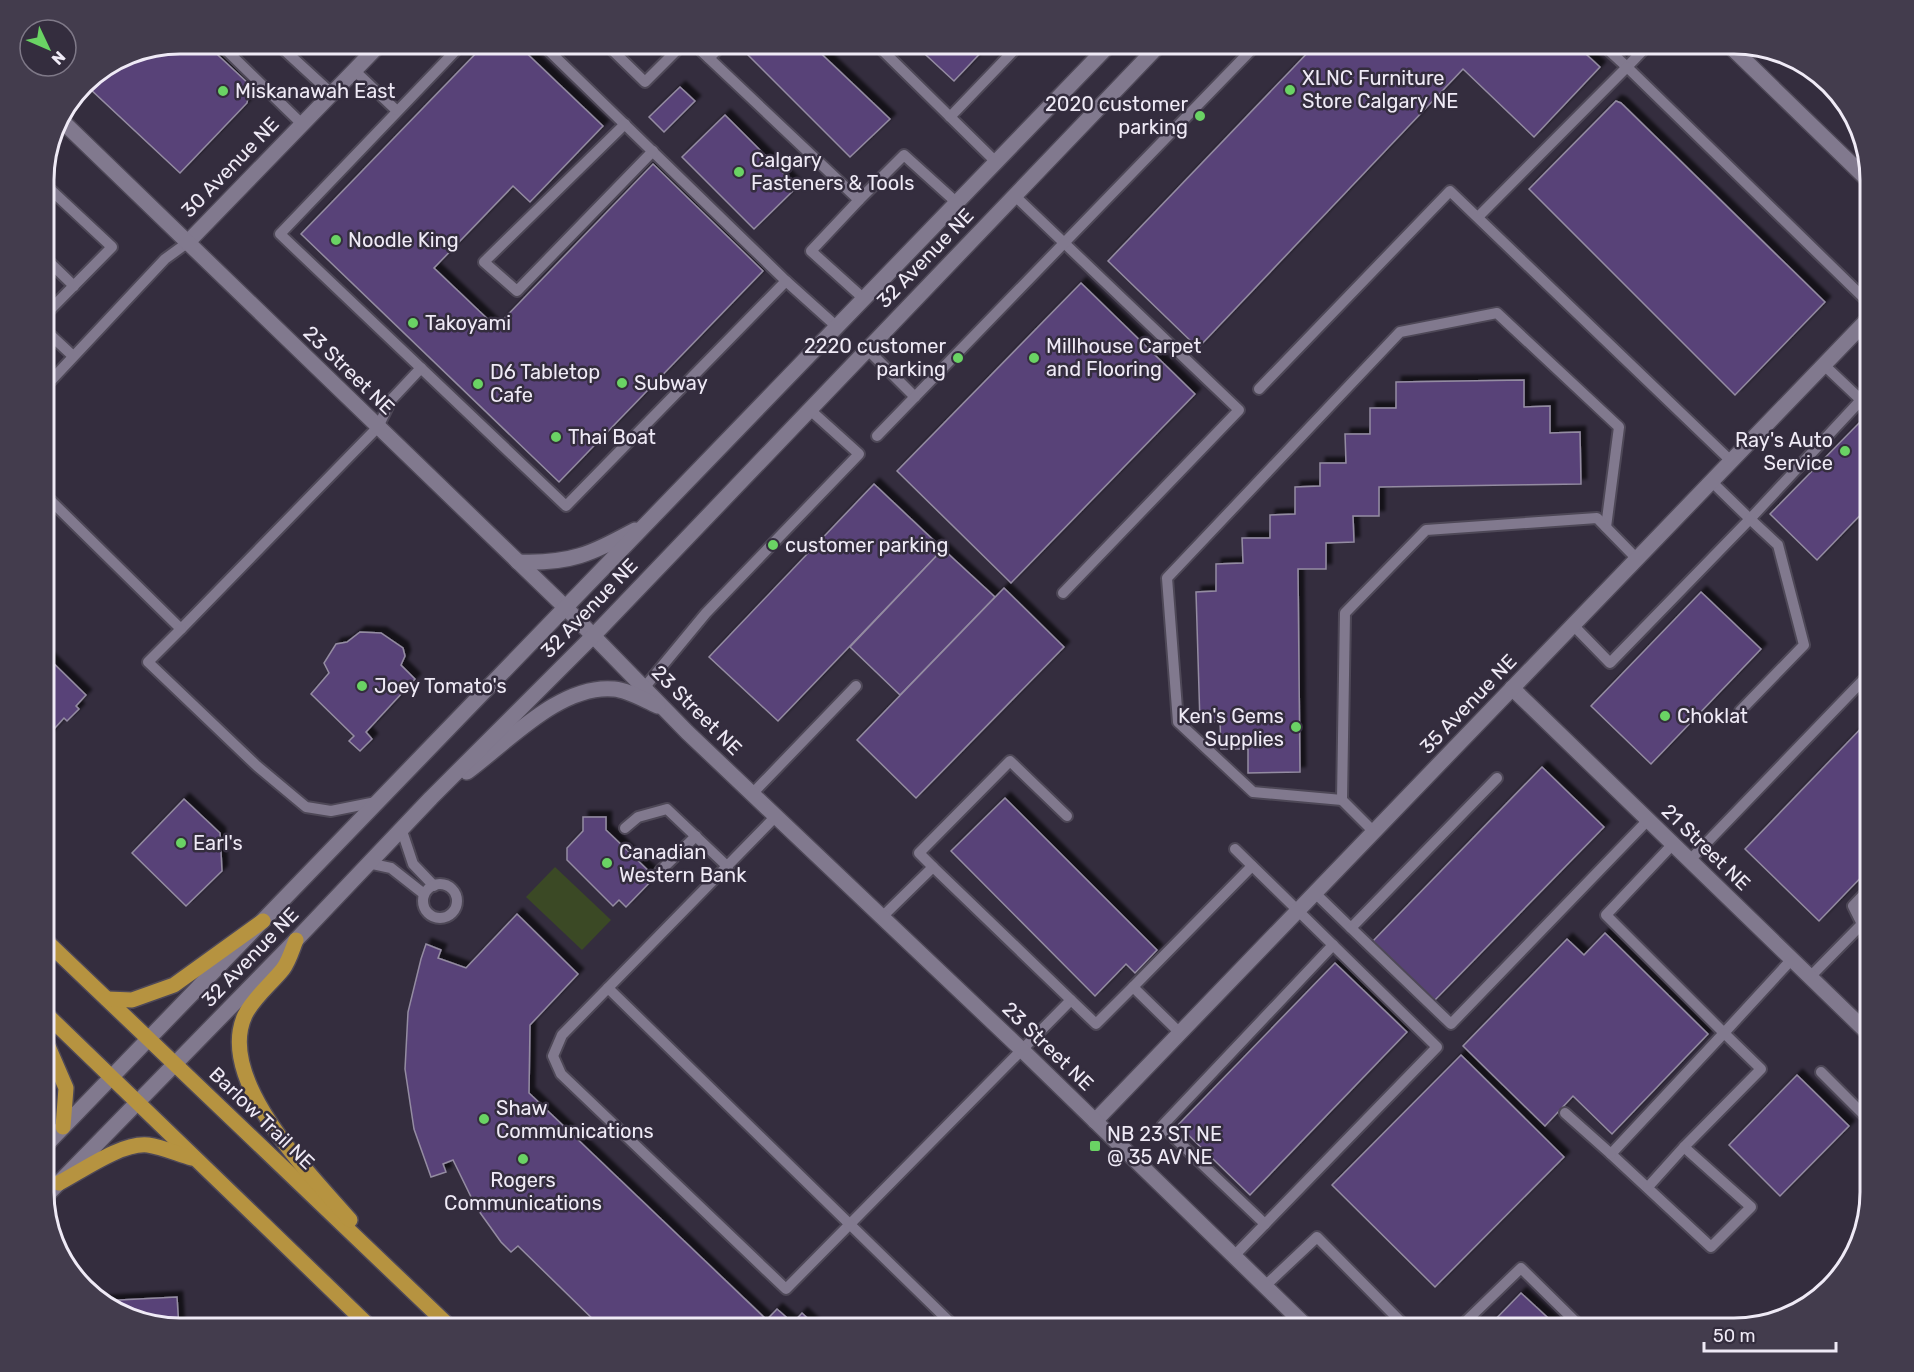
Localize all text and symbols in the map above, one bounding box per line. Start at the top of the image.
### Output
north arrow [18,18,78,78]
text: N [48,47,69,69]
place label: XLNC Furniture Store Calgary NE [1302,66,1458,113]
place label: Miskanawah East [235,79,395,103]
marker: XLNC Furniture Store Calgary NE [1283,83,1297,97]
marker: Miskanawah East [216,84,230,98]
place label: 2020 customer parking [1045,92,1188,139]
marker: 2020 customer parking [1193,109,1207,123]
street label: 30 Avenue NE [176,112,284,222]
place label: Calgary Fasteners & Tools [751,148,914,195]
marker: Calgary Fasteners & Tools [732,165,746,179]
street label: 32 Avenue NE [872,203,978,313]
place label: Noodle King [348,228,459,252]
marker: Noodle King [329,233,343,247]
place label: Takoyami [425,311,511,335]
marker: Takoyami [406,316,420,330]
street label: 23 Street NE [298,321,400,419]
place label: 2220 customer parking [804,334,946,381]
place label: Millhouse Carpet and Flooring [1046,334,1201,381]
marker: 2220 customer parking [951,351,965,365]
marker: Millhouse Carpet and Flooring [1027,351,1041,365]
place label: D6 Tabletop Cafe [490,360,600,407]
place label: Subway [634,371,708,395]
marker: Subway [615,376,629,390]
marker: D6 Tabletop Cafe [471,377,485,391]
place label: Thai Boat [568,425,656,449]
place label: Ray's Auto Service [1735,428,1833,475]
marker: Thai Boat [549,430,563,444]
marker: Ray's Auto Service [1838,444,1852,458]
place label: customer parking [785,533,948,557]
marker: customer parking [766,538,780,552]
street label: 32 Avenue NE [536,553,642,663]
street label: 35 Avenue NE [1414,649,1522,759]
street label: 23 Street NE [647,660,747,760]
place label: Joey Tomato's [374,674,507,698]
marker: Joey Tomato's [355,679,369,693]
place label: Ken's Gems Supplies [1178,704,1284,751]
place label: Choklat [1677,704,1748,728]
marker: Choklat [1658,709,1672,723]
marker: Ken's Gems Supplies [1289,720,1303,734]
street label: 21 Street NE [1657,799,1755,895]
place label: Earl's [193,831,243,855]
marker: Earl's [174,836,188,850]
place label: Canadian Western Bank [619,840,747,887]
marker: Canadian Western Bank [600,856,614,870]
street label: 32 Avenue NE [197,902,303,1012]
street label: 23 Street NE [997,997,1099,1095]
street label: Barlow Trail NE [204,1062,320,1174]
place label: Shaw Communications [496,1096,654,1143]
marker: Shaw Communications [477,1112,491,1126]
place label: NB 23 ST NE @ 35 AV NE [1107,1122,1222,1169]
marker: NB 23 ST NE @ 35 AV NE [1088,1139,1102,1153]
marker: Rogers Communications [516,1152,530,1166]
place label: Rogers Communications [444,1168,602,1215]
scale bar [1704,1315,1836,1353]
text: 50 m [1713,1325,1756,1347]

